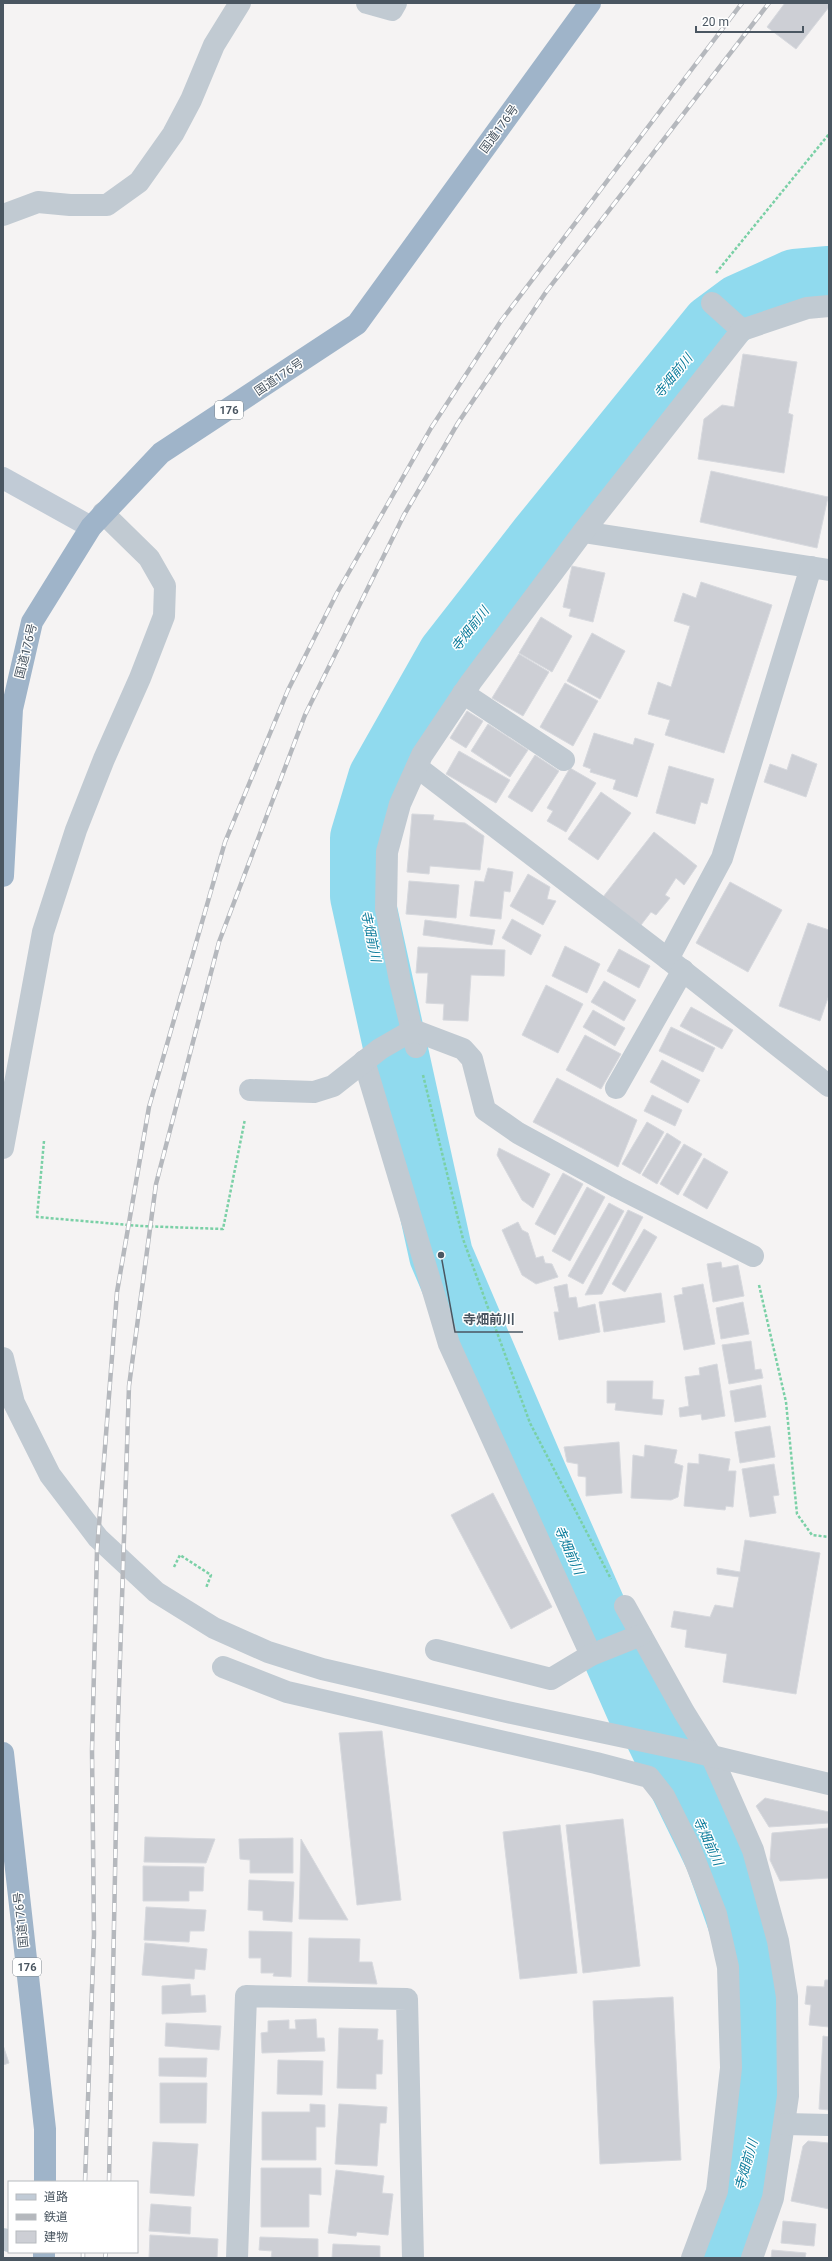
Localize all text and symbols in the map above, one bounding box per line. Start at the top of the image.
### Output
scale bar [696,8,803,34]
text: 20 m [702,15,729,29]
street label: 国道176号 [477,102,521,156]
water label: 寺畑前川 [651,350,696,401]
street label: 国道176号 [252,355,306,399]
road number: 176 [215,401,243,419]
water label: 寺畑前川 [448,602,493,654]
street label: 国道176号 [12,622,40,680]
water label: 寺畑前川 [358,909,384,965]
callout: 寺畑前川 [455,1307,523,1332]
text: 寺畑前川 [463,1312,515,1327]
water label: 寺畑前川 [552,1523,587,1579]
water label: 寺畑前川 [690,1814,727,1870]
street label: 国道176号 [11,1891,31,1949]
road number: 176 [13,1958,41,1976]
water label: 寺畑前川 [732,2136,761,2192]
legend [8,2181,138,2253]
text: 道路 [44,2190,68,2204]
text: 鉄道 [44,2210,68,2224]
text: 建物 [44,2230,68,2244]

